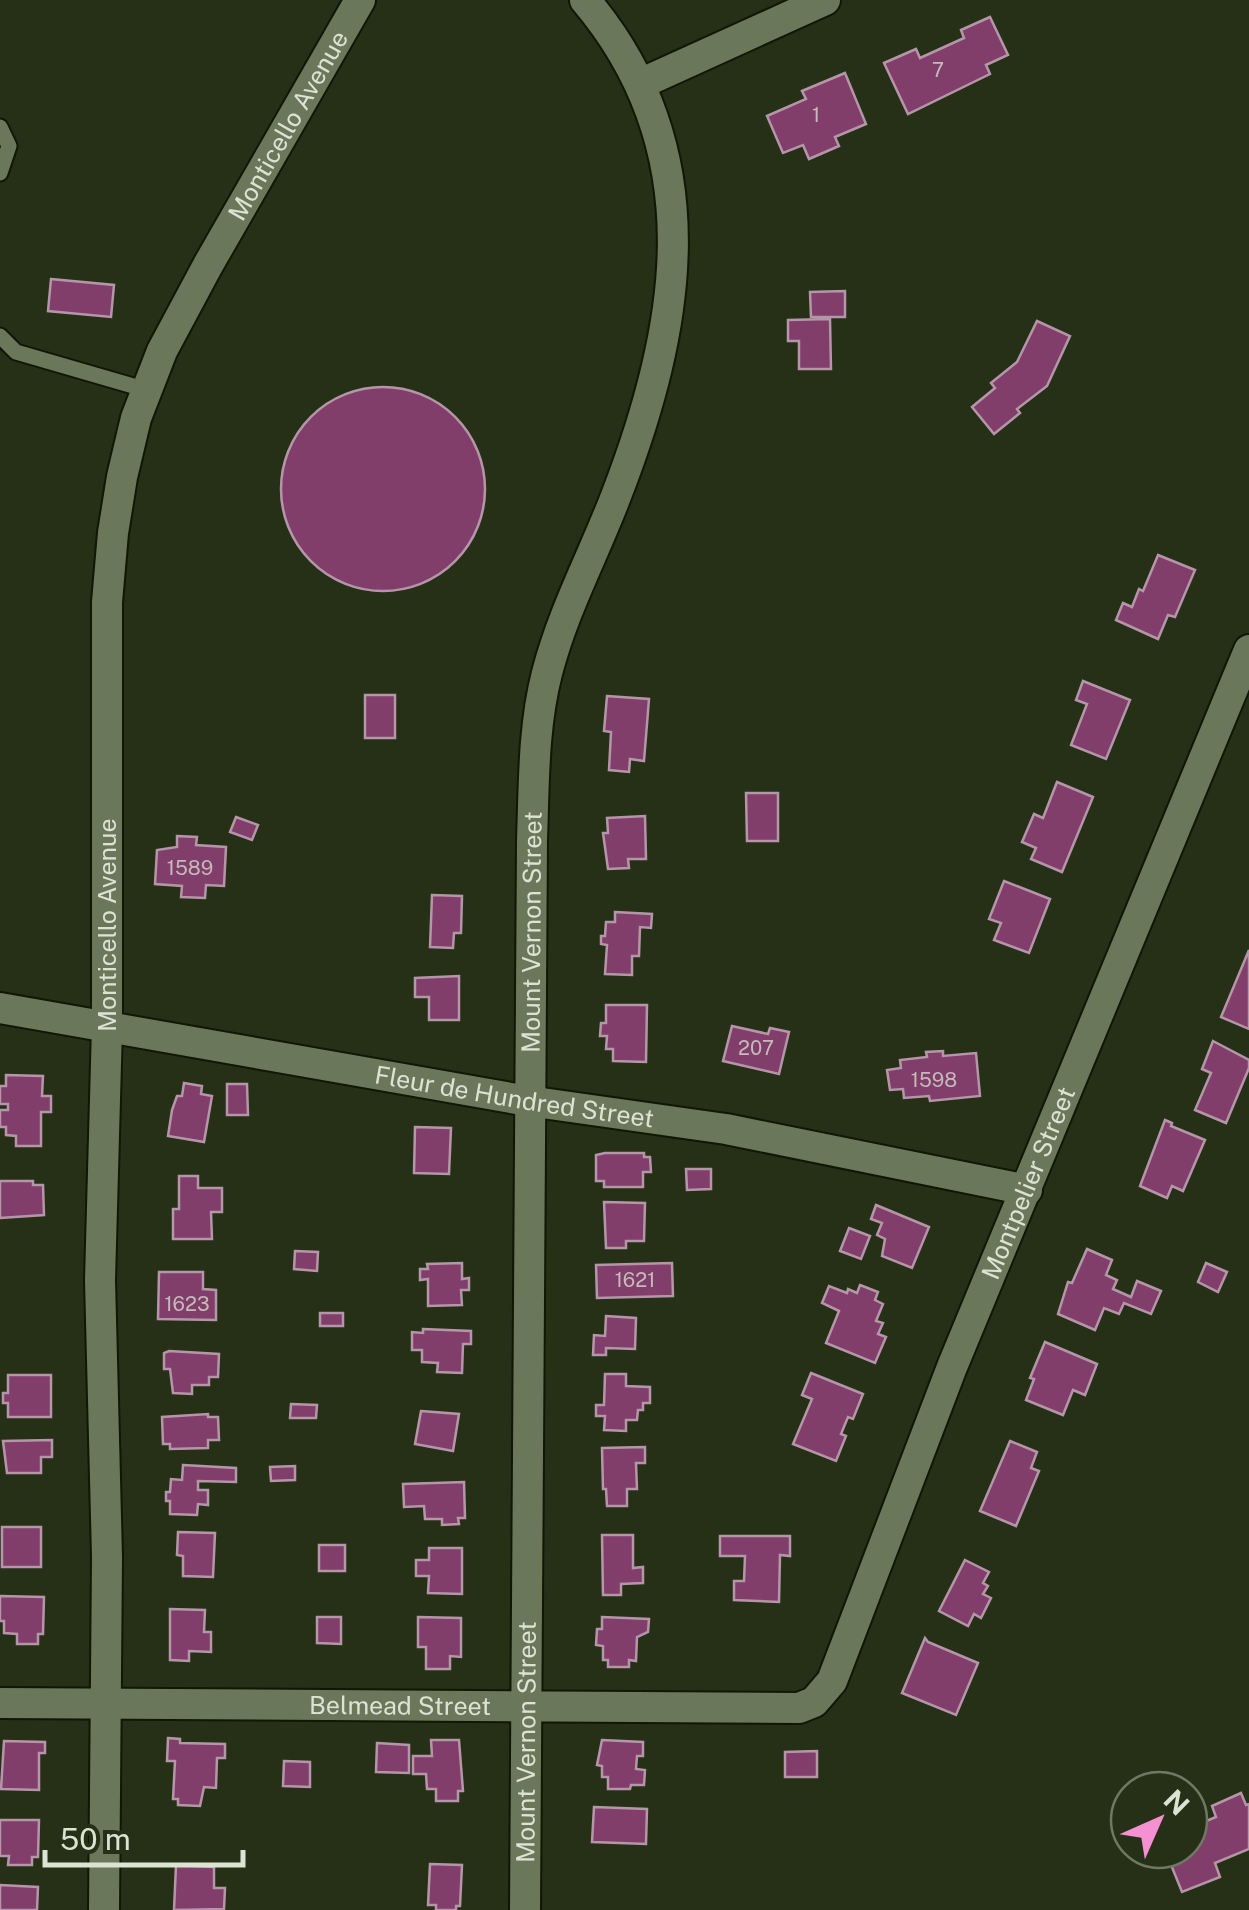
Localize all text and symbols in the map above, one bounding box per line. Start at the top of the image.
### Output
street label: Monticello Avenue [222,25,354,226]
house number: 7 [932,58,944,82]
house number: 1 [812,103,820,127]
street label: Mount Vernon Street [516,811,548,1053]
street label: Monticello Avenue [92,818,122,1032]
house number: 1589 [167,856,213,880]
house number: 207 [738,1036,774,1060]
street label: Fleur de Hundred Street [372,1059,656,1134]
house number: 1598 [911,1068,957,1092]
street label: Montpelier Street [975,1082,1081,1284]
house number: 1621 [615,1268,655,1292]
house number: 1623 [164,1292,210,1316]
street label: Mount Vernon Street [510,1621,542,1863]
street label: Belmead Street [309,1690,491,1721]
north arrow [1109,1770,1209,1870]
text: N [1158,1783,1196,1821]
scale bar [45,1805,242,1867]
text: 50 m [60,1821,131,1857]

